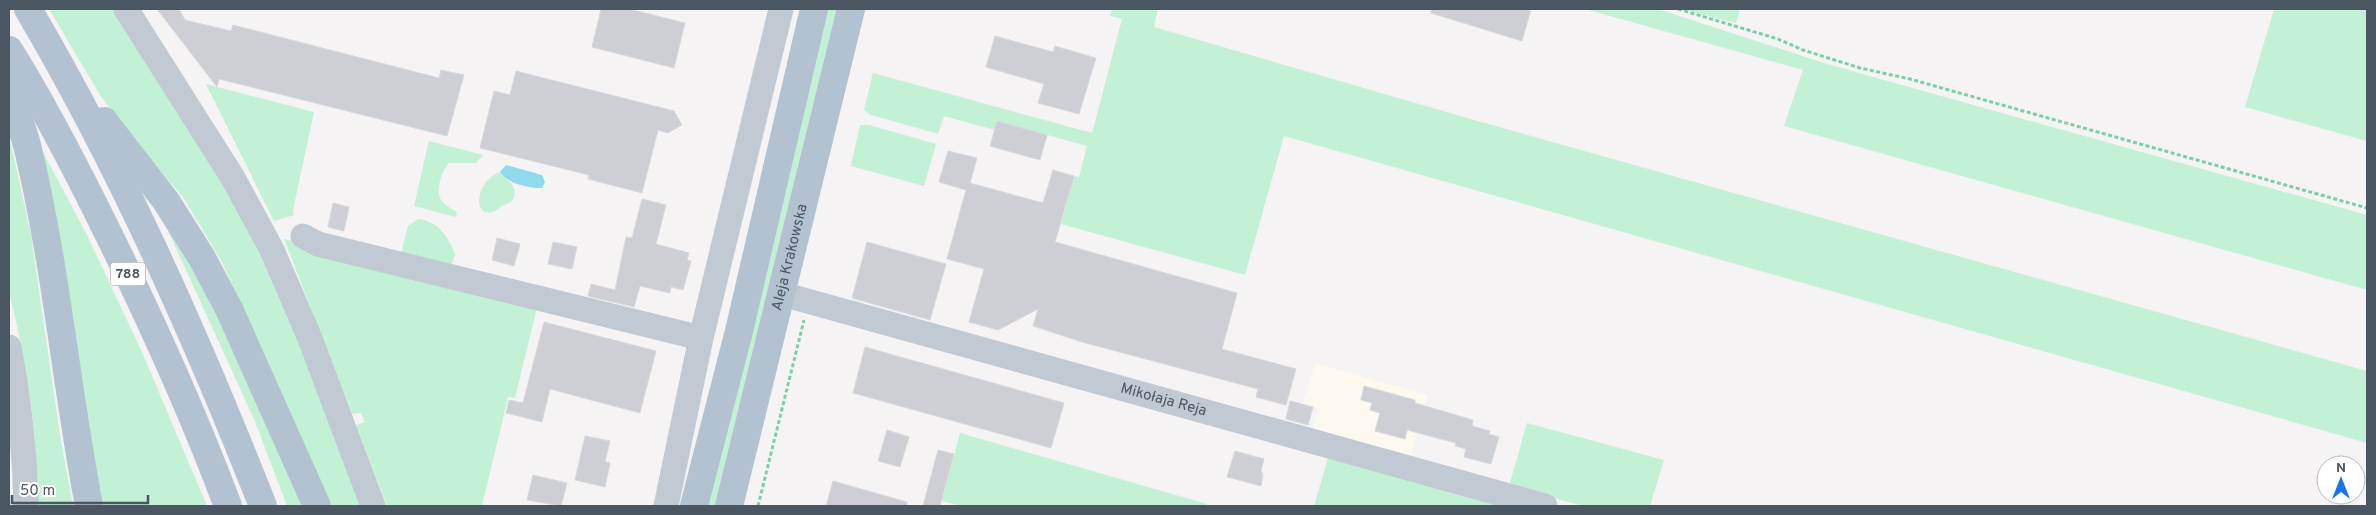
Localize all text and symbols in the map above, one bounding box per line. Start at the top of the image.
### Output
street label: Aleja Krakowska [768,202,812,313]
road number: 788 [110,262,146,286]
street label: Mikołaja Reja [1118,379,1209,421]
north arrow [2316,455,2366,505]
text: N [2336,460,2346,477]
scale bar [12,472,149,504]
text: 50 m [20,482,55,501]

